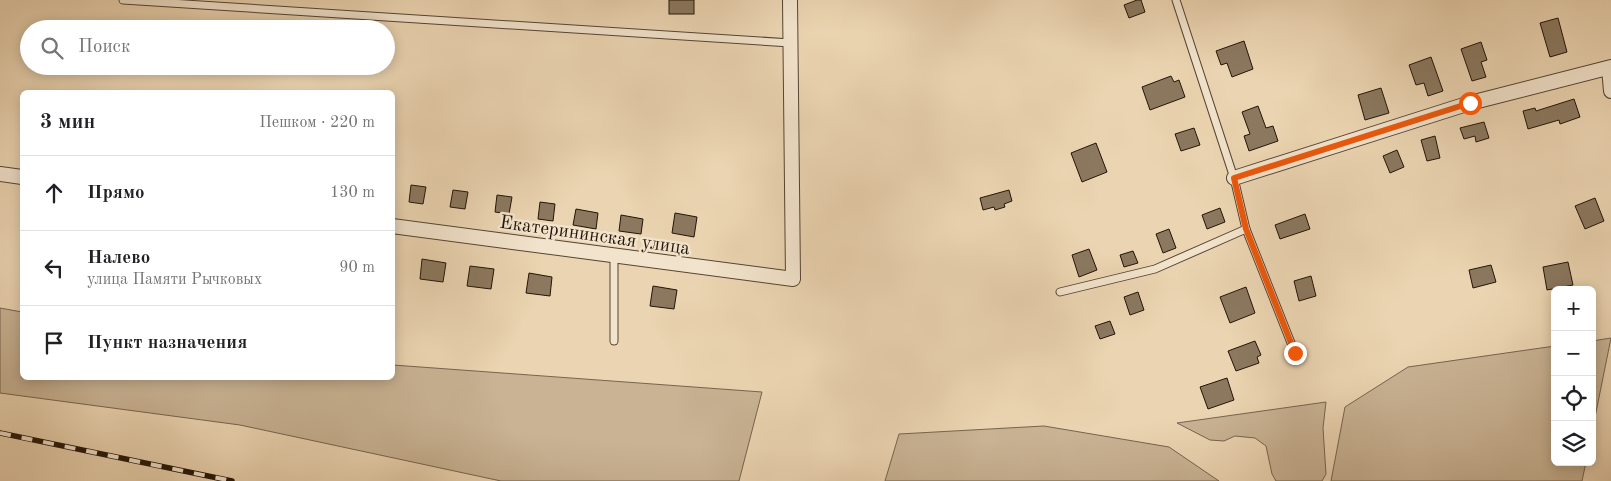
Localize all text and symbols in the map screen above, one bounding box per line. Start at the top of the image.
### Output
search box [20,20,395,75]
icon: search [38,34,66,62]
text: Поиск [78,38,130,57]
route start [1459,92,1482,115]
text: 3 мин [40,112,95,133]
text: Пешком · 220 m [259,115,375,131]
icon: ahead [40,179,68,207]
text: Прямо [87,184,145,203]
text: 130 m [330,185,375,201]
street label: Екатерининская улица [498,214,692,259]
text: Налево [87,249,150,268]
icon: left [40,254,68,282]
text: 90 m [339,260,375,276]
text: улица Памяти Рычковых [87,272,262,288]
map controls [1551,286,1596,466]
button: + [1551,286,1596,331]
icon: arrive [40,329,68,357]
button: − [1551,331,1596,376]
text: Пункт назначения [87,334,247,353]
route end [1284,342,1307,365]
button: locate [1551,376,1596,421]
button: layers [1551,421,1596,466]

